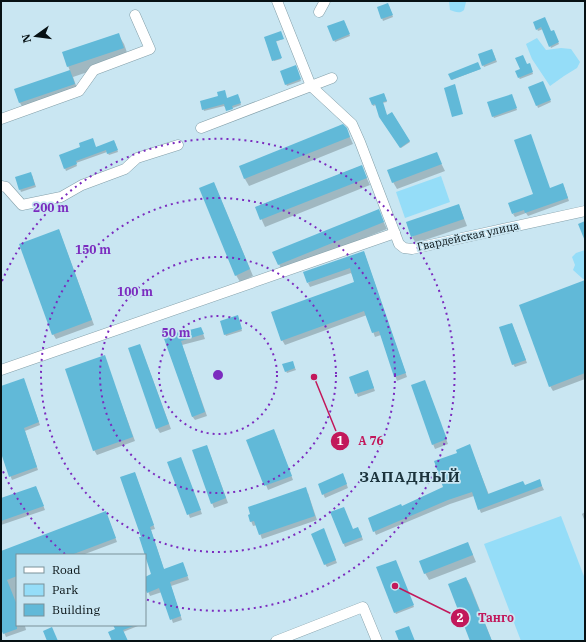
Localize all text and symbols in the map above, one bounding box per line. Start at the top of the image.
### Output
north arrow [16,16,56,56]
text: N [18,32,34,44]
text: 200 m [33,200,69,215]
street label: Гвардейская улица [416,218,520,254]
text: 150 m [75,242,111,257]
text: 100 m [117,284,153,299]
text: 50 m [162,325,191,340]
centre of rings [211,368,225,382]
callout: А 76 [330,429,392,453]
text: 1 [336,433,344,448]
text: А 76 [358,433,384,448]
district label: ЗАПАДНЫЙ [359,467,461,486]
legend [16,554,146,626]
text: Road [52,562,81,577]
text: Park [52,582,78,597]
text: Building [52,602,100,617]
callout: Танго [450,606,522,630]
text: 2 [456,610,464,625]
text: Танго [478,610,514,625]

